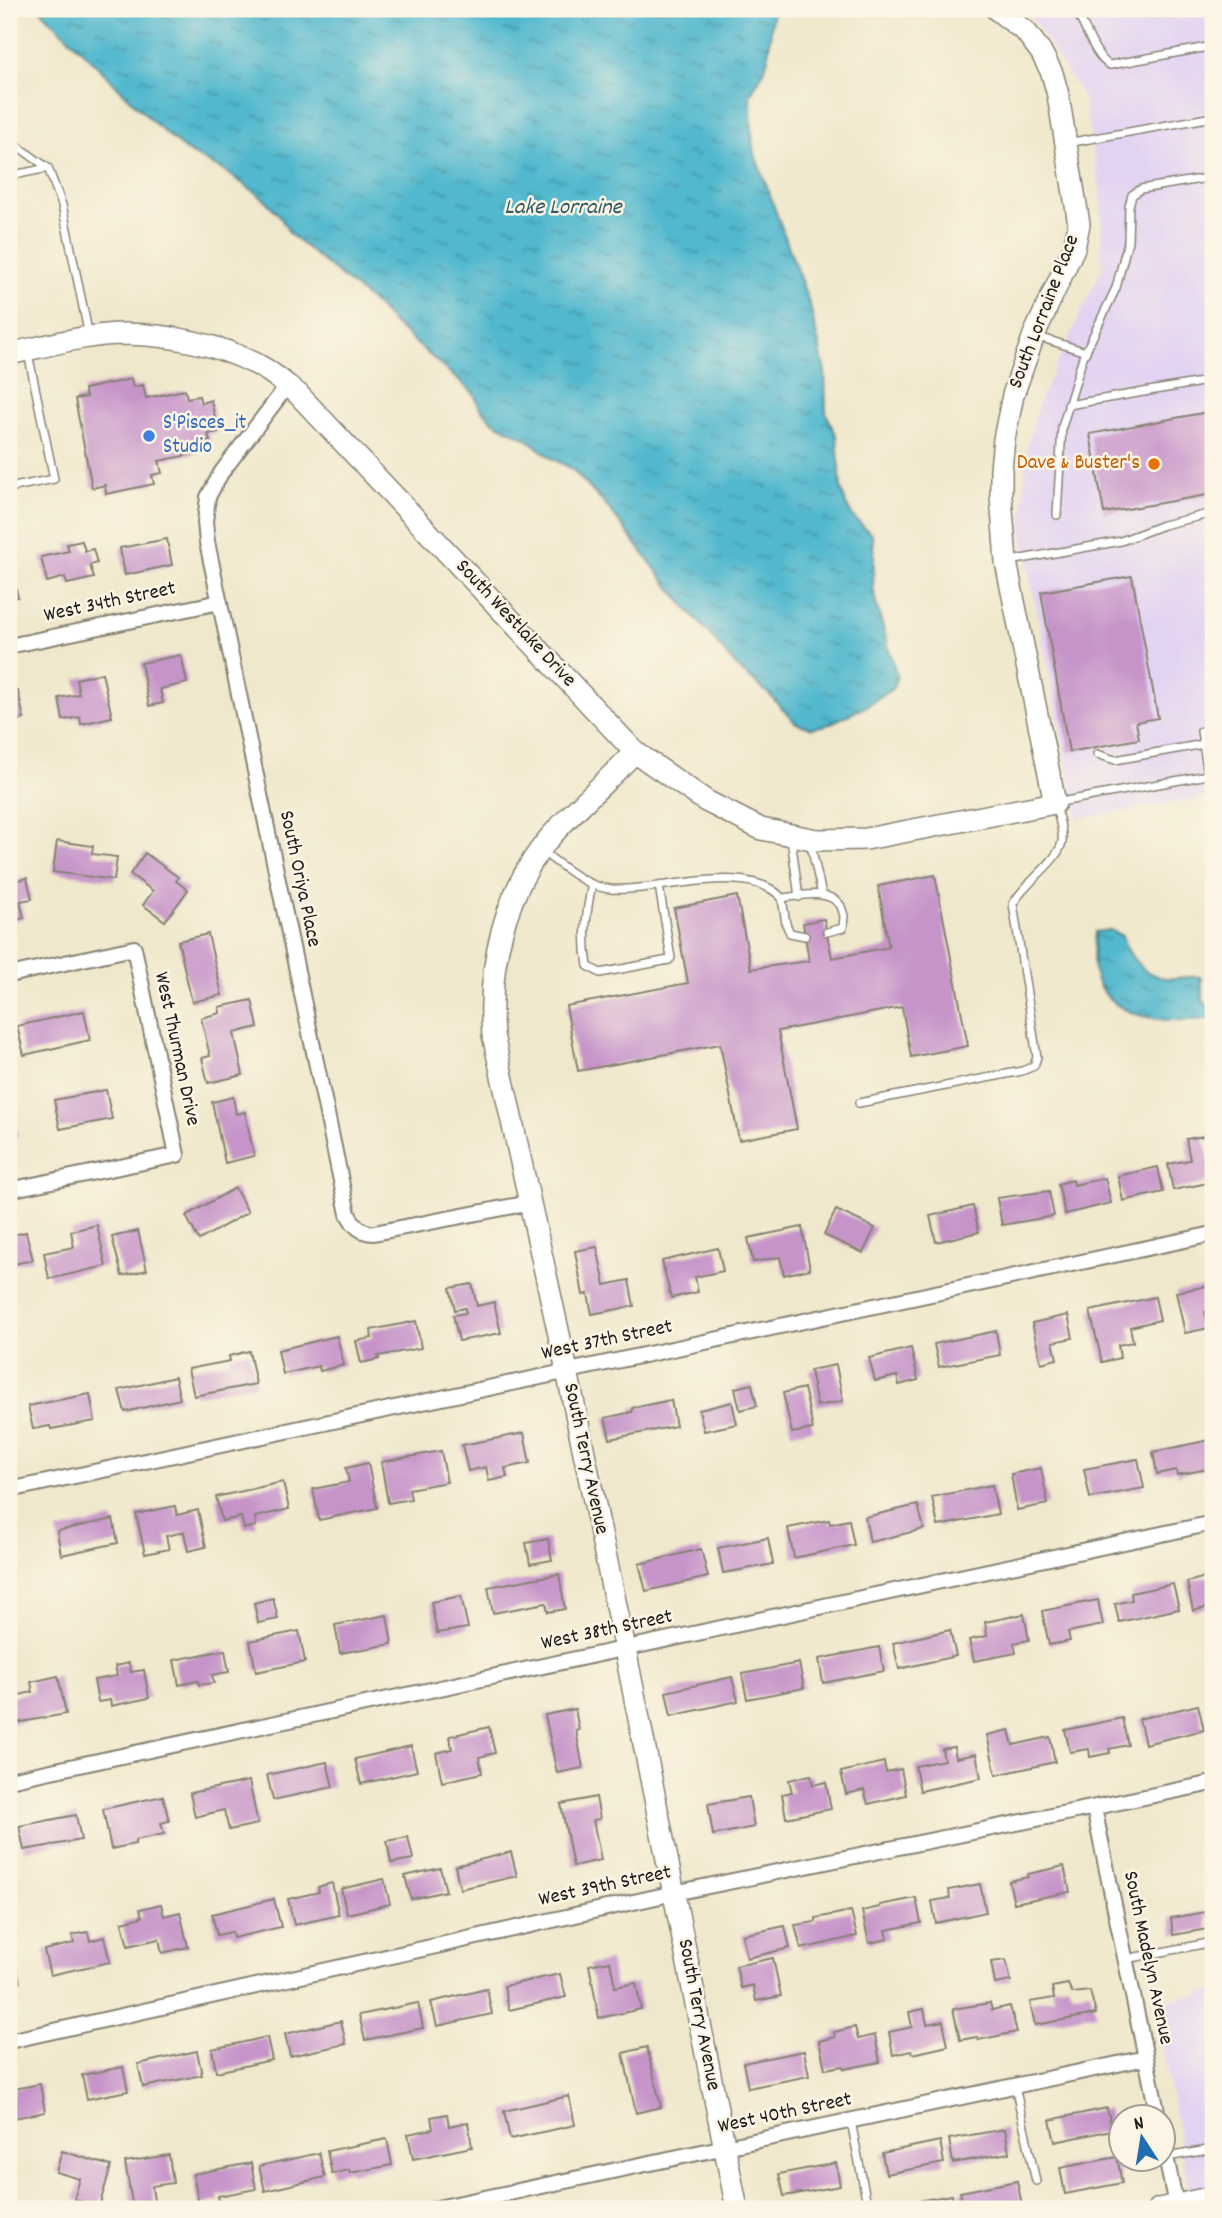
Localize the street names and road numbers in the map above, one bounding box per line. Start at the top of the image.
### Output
street label: South Lorraine Place [1002,231,1088,393]
street label: South Westlake Drive [448,553,582,695]
street label: West 34th Street [41,574,179,632]
street label: South Oriya Place [270,808,328,950]
street label: West Thurman Drive [145,969,207,1129]
street label: West 37th Street [539,1312,676,1370]
street label: South Terry Avenue [554,1381,616,1537]
street label: West 38th Street [539,1602,676,1660]
street label: West 39th Street [536,1858,674,1916]
street label: South Madelyn Avenue [1114,1869,1180,2047]
street label: South Terry Avenue [669,1937,727,2093]
street label: West 40th Street [715,2085,855,2143]

